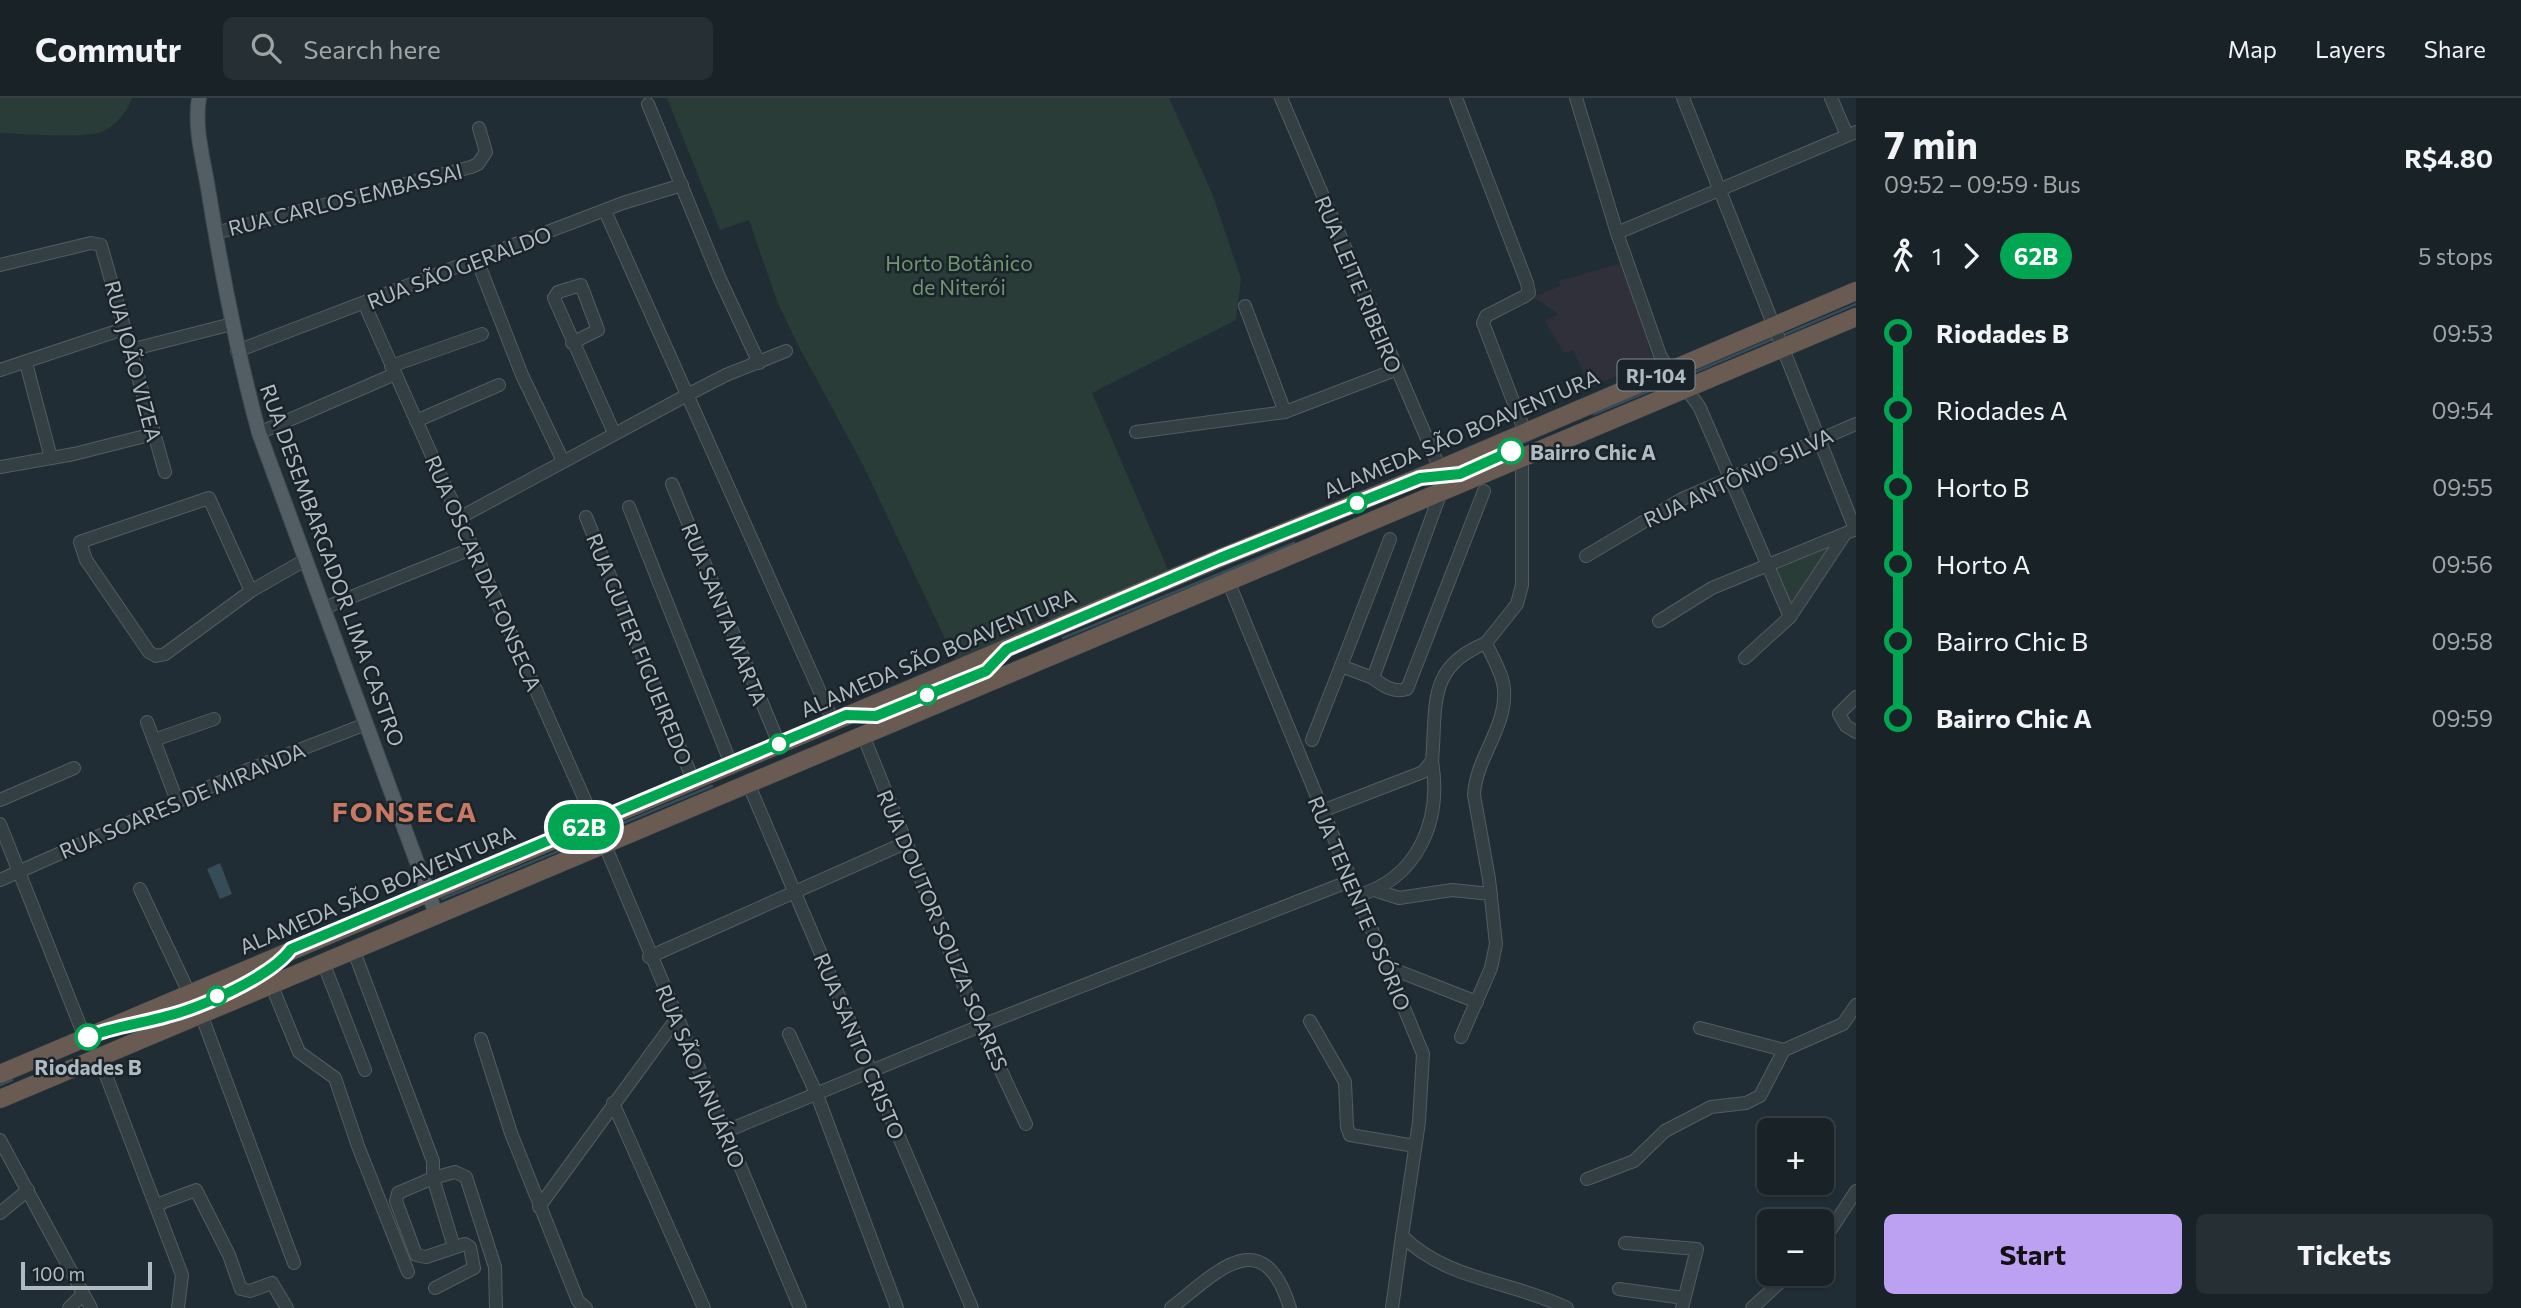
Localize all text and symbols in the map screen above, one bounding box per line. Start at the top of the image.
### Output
search box [223,17,713,80]
text: Commutr [35,28,181,69]
icon: search [247,29,285,67]
text: Search here [303,33,441,64]
text: Map [2228,34,2277,63]
text: Layers [2315,34,2386,63]
text: Share [2424,34,2486,63]
text: 7 min [1884,120,1978,167]
text: R$4.80 [2404,142,2493,173]
street label: RUA CARLOS EMBASSAI [225,158,465,240]
text: 09:52 – 09:59 · Bus [1884,170,2081,198]
street label: RUA LEITE RIBEIRO [1310,192,1408,376]
street label: RUA SÃO GERALDO [363,220,555,314]
icon: walk [1884,237,1922,275]
icon: forward [1952,237,1990,275]
text: 62B [2014,241,2058,270]
text: 1 [1932,242,1942,270]
text: 5 stops [2418,242,2493,270]
park label: Horto Botânico de Niterói [885,250,1033,299]
street label: RUA JOÃO VIZEA [100,278,168,444]
text: Riodades B [1936,317,2069,348]
text: 09:53 [2432,319,2493,347]
road number: RJ-104 [1618,360,1694,390]
street label: ALAMEDA SÃO BOAVENTURA [1319,363,1603,503]
street label: RUA DESEMBARGADOR LIMA CASTRO [256,380,410,750]
text: Riodades A [1936,394,2068,425]
text: 09:54 [2432,396,2493,424]
street label: RUA ANTÔNIO SILVA [1639,422,1837,532]
marker: Bairro Chic A [1498,438,1524,464]
place label: Bairro Chic A [1530,439,1656,464]
street label: RUA OSCAR DA FONSECA [421,451,547,695]
text: Horto B [1936,471,2029,502]
text: 09:55 [2432,473,2493,501]
unlabelled marker [1347,493,1367,513]
street label: RUA SANTA MARTA [677,519,773,709]
street label: RUA GUTER FIGUEIREDO [582,529,698,769]
text: Horto A [1936,548,2030,579]
text: 09:56 [2431,550,2493,578]
street label: ALAMEDA SÃO BOAVENTURA [796,582,1080,722]
text: Bairro Chic B [1936,625,2088,656]
text: 09:58 [2431,627,2493,655]
unlabelled marker [917,685,937,705]
text: Bairro Chic A [1936,702,2092,733]
text: 09:59 [2431,704,2493,732]
unlabelled marker [769,734,789,754]
street label: RUA SOARES DE MIRANDA [55,737,309,863]
street label: RUA DOUTOR SOUZA SOARES [872,786,1014,1074]
street label: RUA TENENTE OSÓRIO [1303,792,1417,1014]
district label: FONSECA [332,794,478,828]
line badge: 62B [544,804,624,850]
text: 62B [562,812,606,841]
street label: ALAMEDA SÃO BOAVENTURA [235,819,519,959]
street label: RUA SANTO CRISTO [809,949,911,1143]
street label: RUA SÃO JANUÁRIO [651,980,751,1172]
unlabelled marker [207,986,227,1006]
marker: Riodades B [75,1024,101,1050]
place label: Riodades B [34,1054,142,1079]
map controls [1757,1118,1834,1286]
button: + [1757,1118,1834,1195]
button: − [1757,1209,1834,1286]
button: Start [1884,1214,2182,1294]
button: Tickets [2196,1214,2493,1294]
scale bar [21,1259,152,1291]
text: 100 m [32,1262,85,1285]

